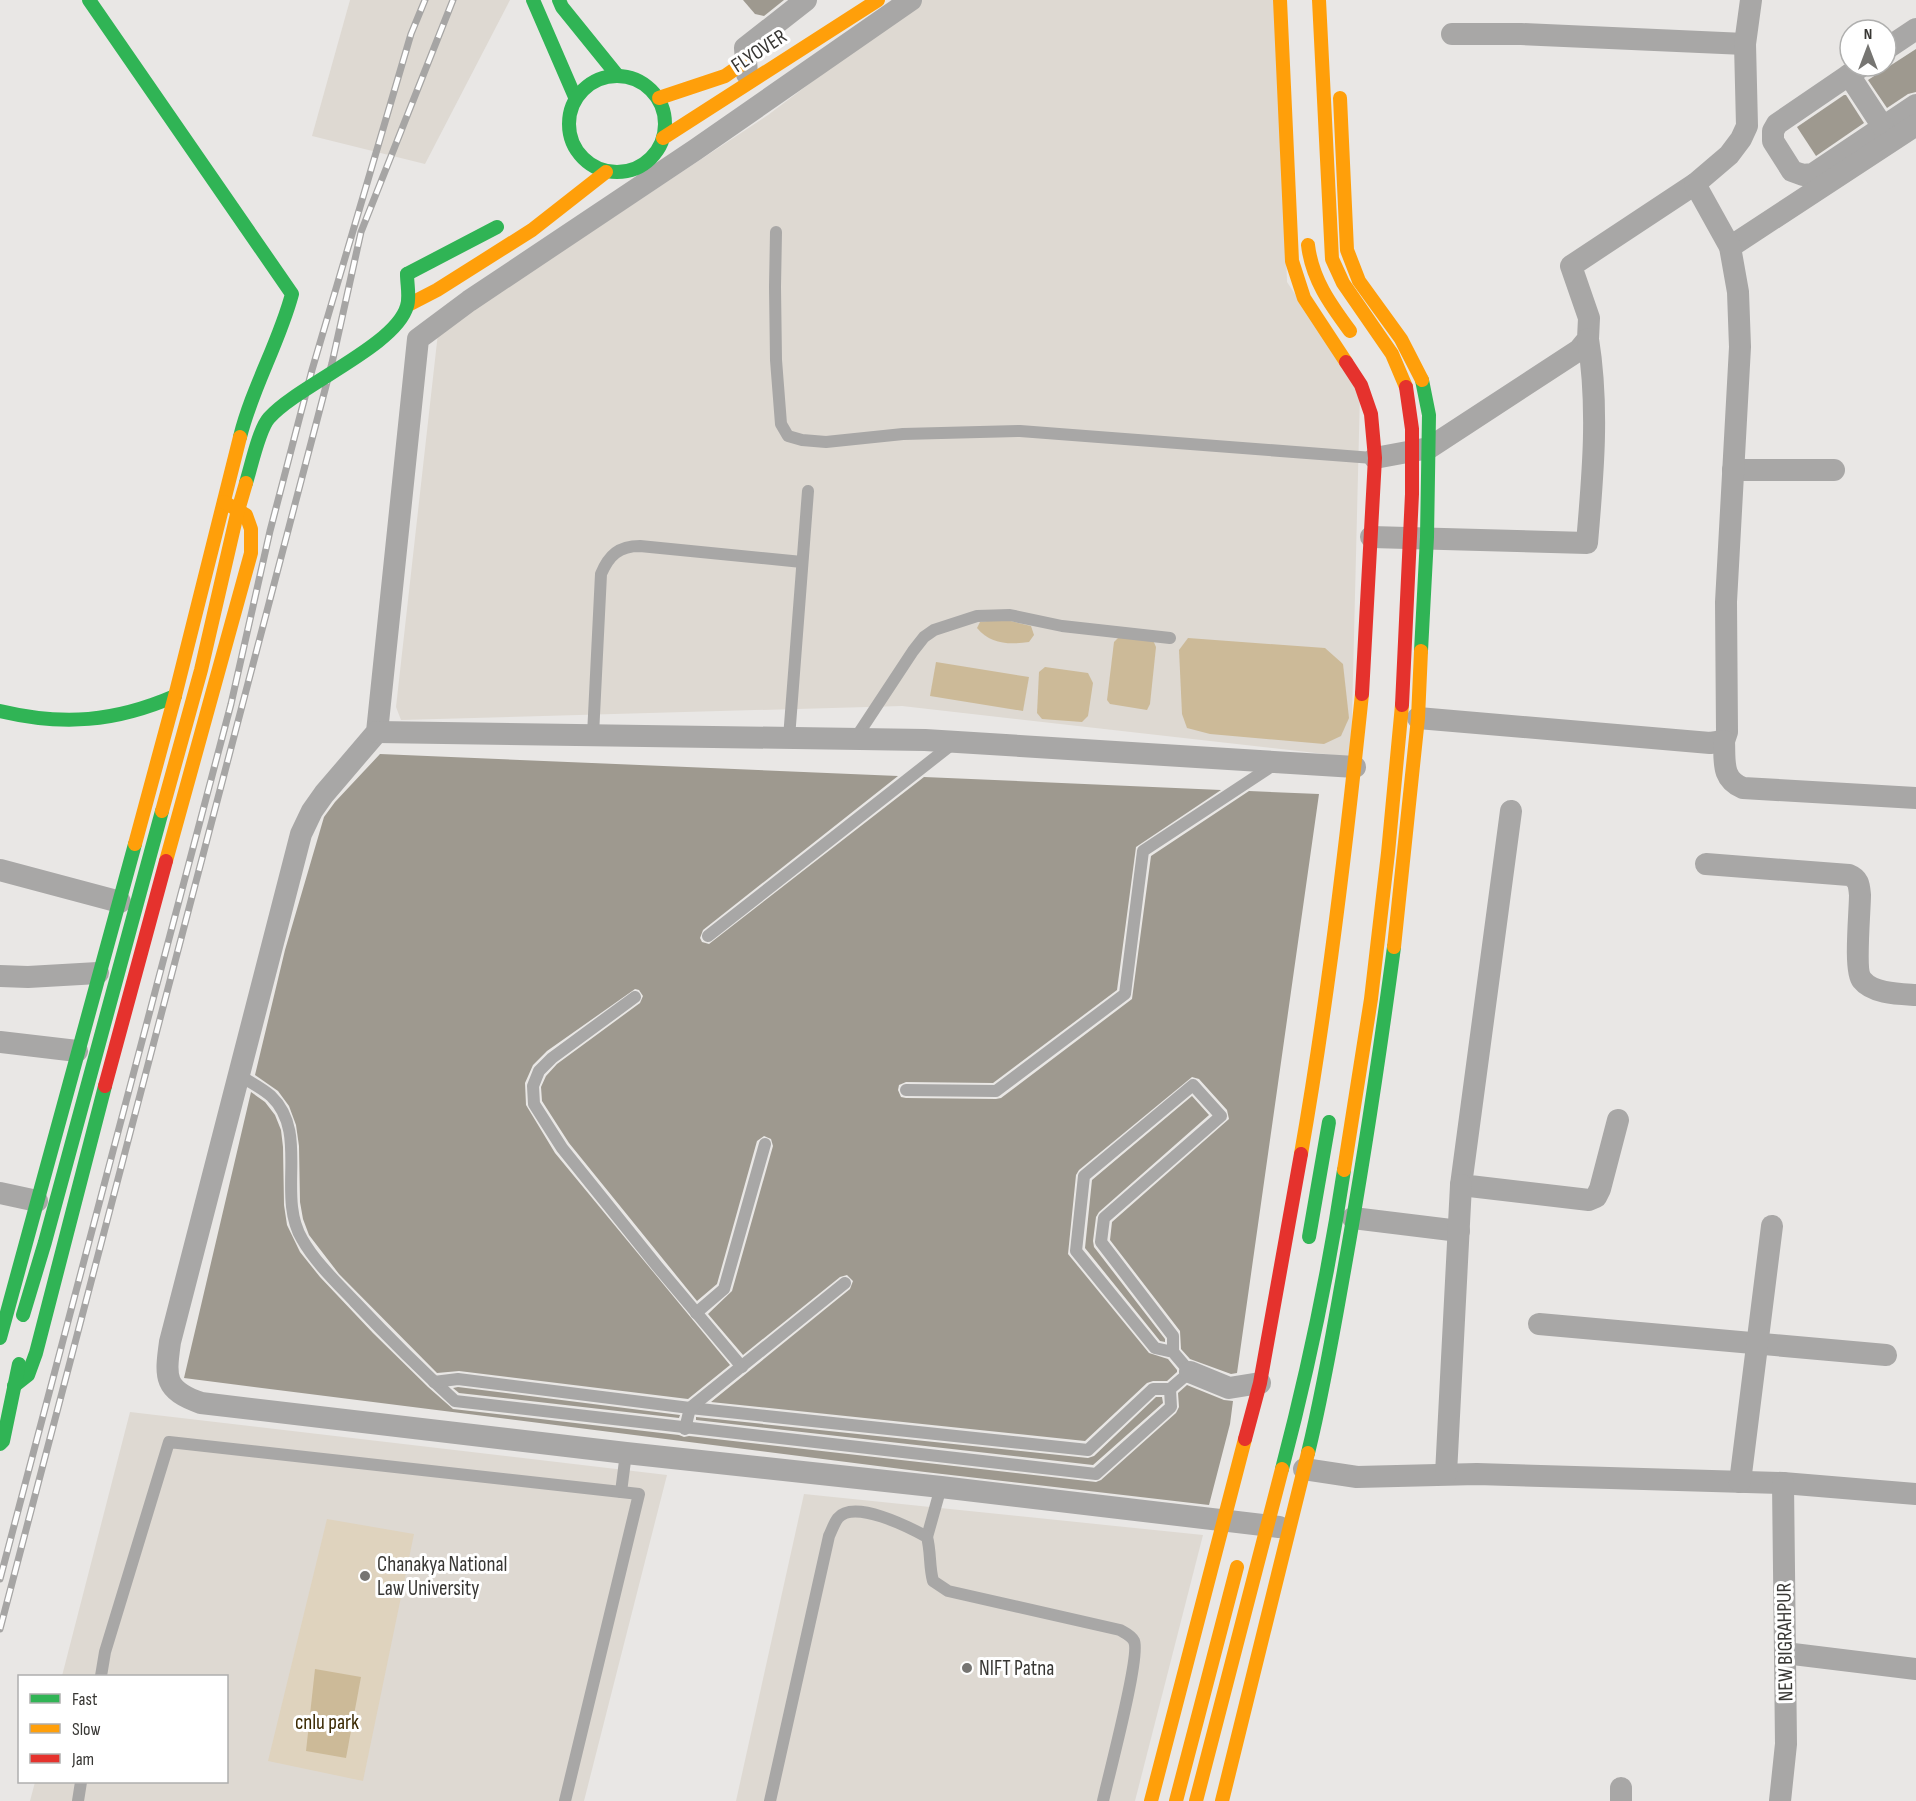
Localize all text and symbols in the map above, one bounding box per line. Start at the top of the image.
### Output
north arrow [1838,18,1898,78]
street label: FLYOVER [727,24,792,78]
text: N [1864,25,1872,44]
place label: Chanakya National Law University [377,1552,507,1601]
marker: Chanakya National Law University [358,1569,372,1583]
street label: NEW BIGRAHPUR [1771,1582,1799,1702]
place label: NIFT Patna [979,1656,1054,1681]
marker: NIFT Patna [960,1661,974,1675]
legend [18,1675,228,1783]
text: Fast [72,1689,98,1710]
park label: cnlu park [295,1710,359,1735]
text: Slow [72,1719,101,1740]
text: Jam [71,1749,94,1770]

